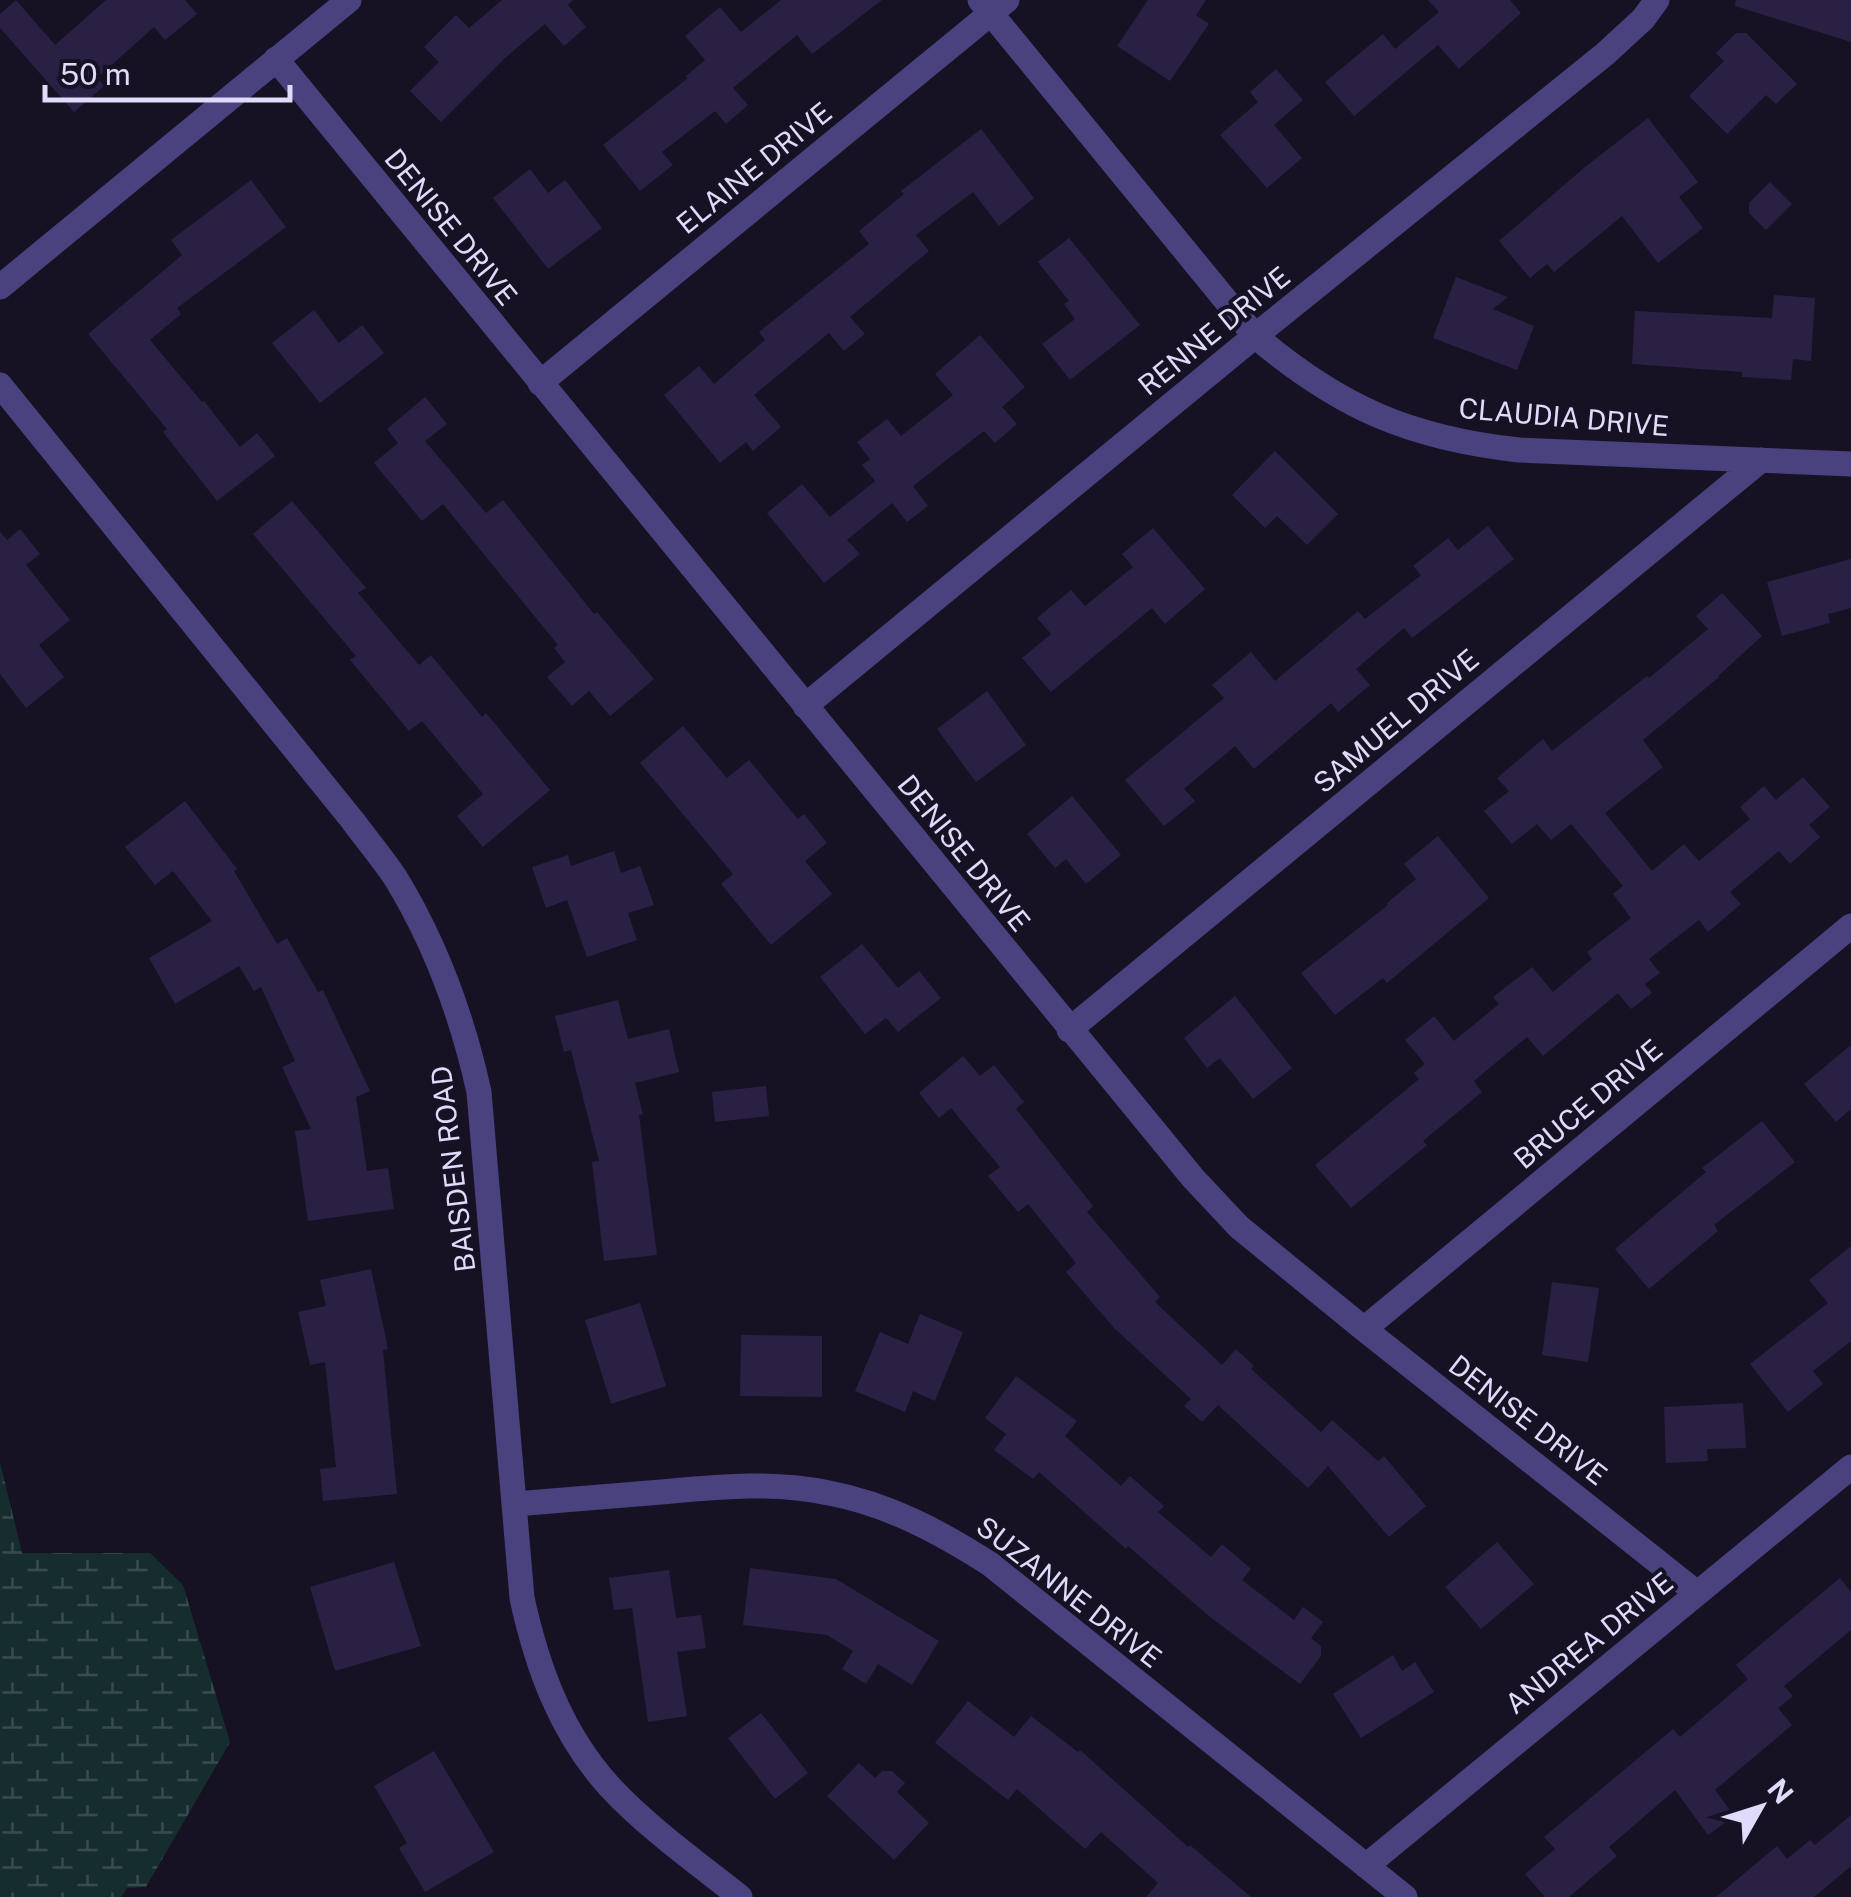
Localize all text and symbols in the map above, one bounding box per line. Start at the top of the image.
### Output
scale bar [45,40,290,102]
text: 50 m [60,56,131,92]
street label: ELAINE DRIVE [670,95,838,240]
street label: DENISE DRIVE [378,142,524,311]
street label: RENNE DRIVE [1131,259,1296,402]
street label: CLAUDIA DRIVE [1458,391,1671,442]
street label: SAMUEL DRIVE [1306,642,1485,799]
street label: DENISE DRIVE [891,768,1037,937]
street label: BRUCE DRIVE [1507,1032,1668,1175]
street label: BAISDEN ROAD [423,1064,482,1274]
street label: DENISE DRIVE [1443,1348,1614,1492]
street label: SUZANNE DRIVE [970,1509,1168,1674]
street label: ANDREA DRIVE [1498,1565,1679,1720]
north arrow [1711,1757,1811,1857]
text: N [1761,1772,1801,1810]

